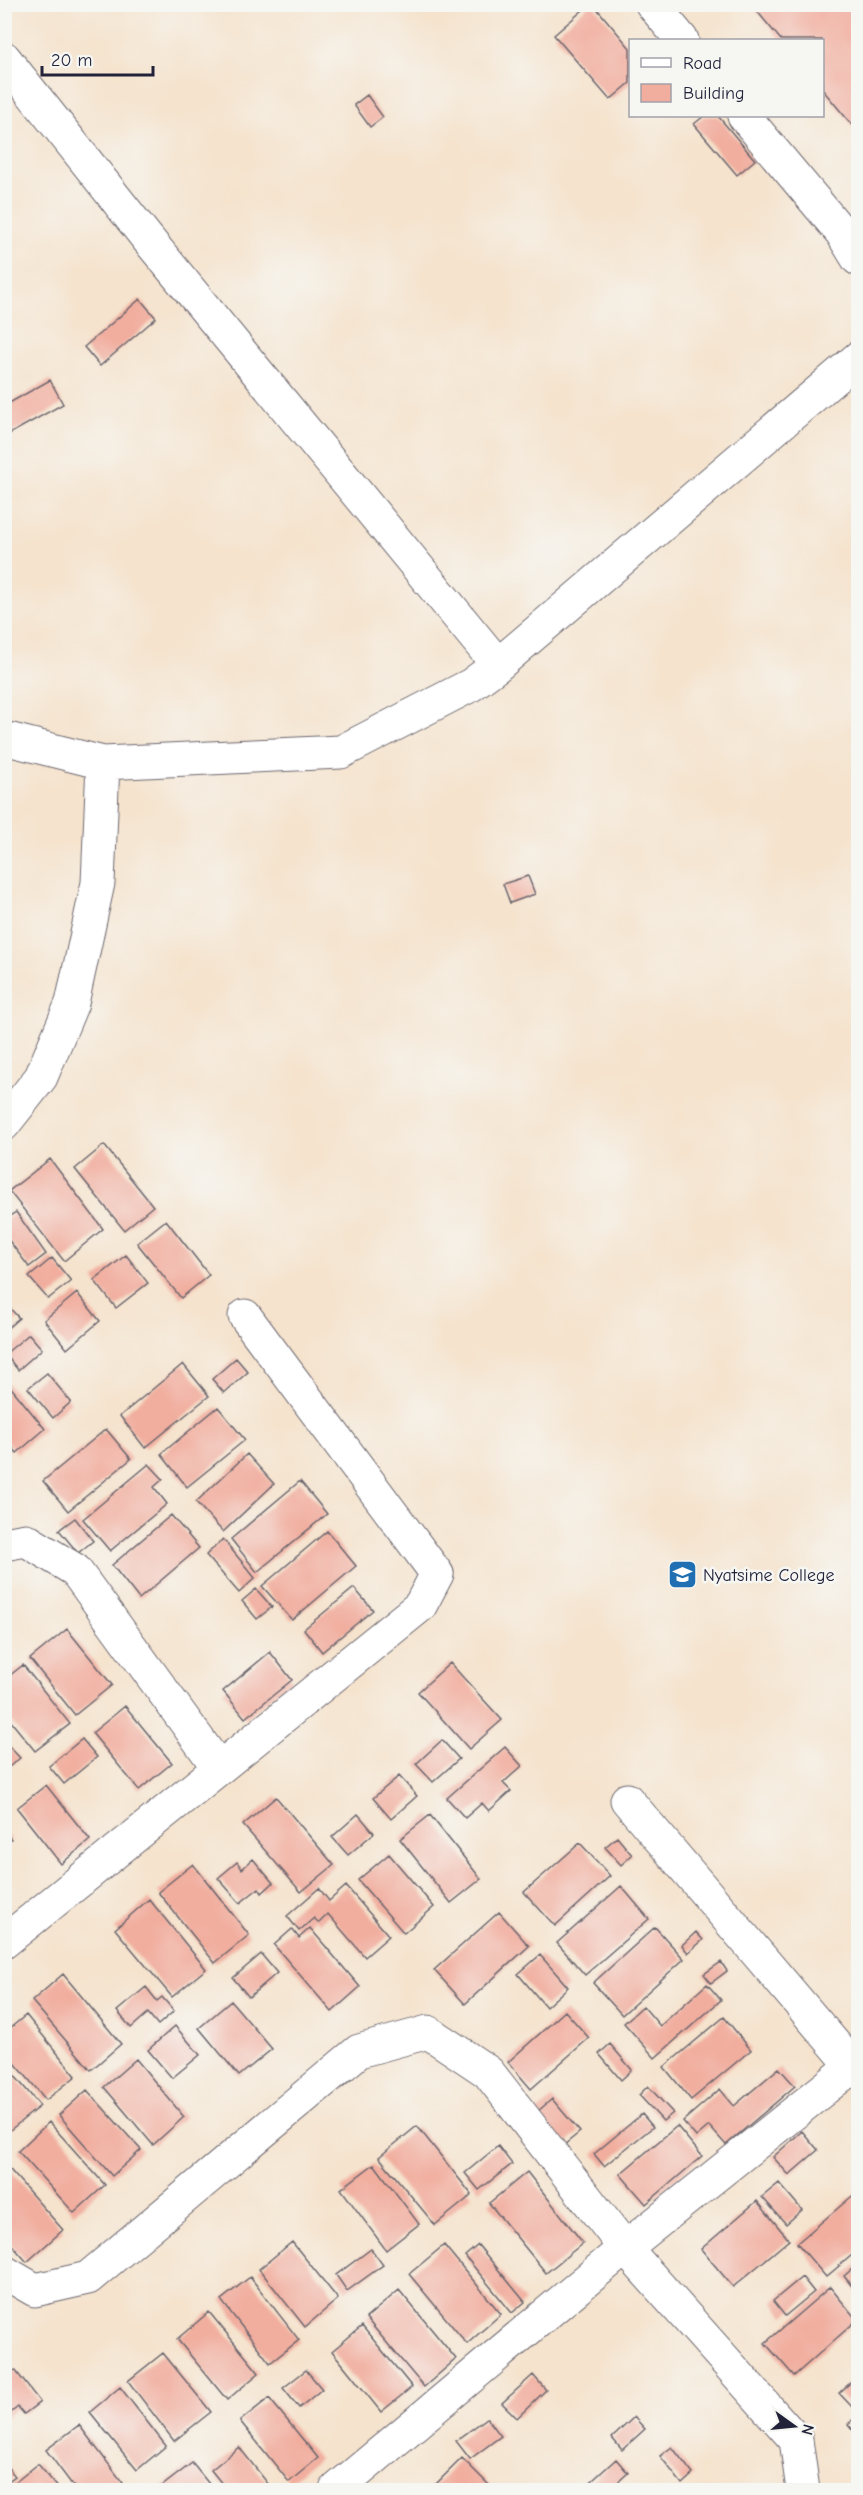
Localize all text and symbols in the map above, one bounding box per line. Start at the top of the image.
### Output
scale bar [42,39,153,77]
legend [629,39,824,117]
text: 20 m [51,50,92,71]
text: Road [683,53,722,74]
text: Building [683,83,745,104]
school or university icon: Nyatsime College [666,1559,698,1591]
place label: Nyatsime College [703,1565,835,1586]
north arrow [764,2396,824,2456]
text: N [797,2422,818,2437]

